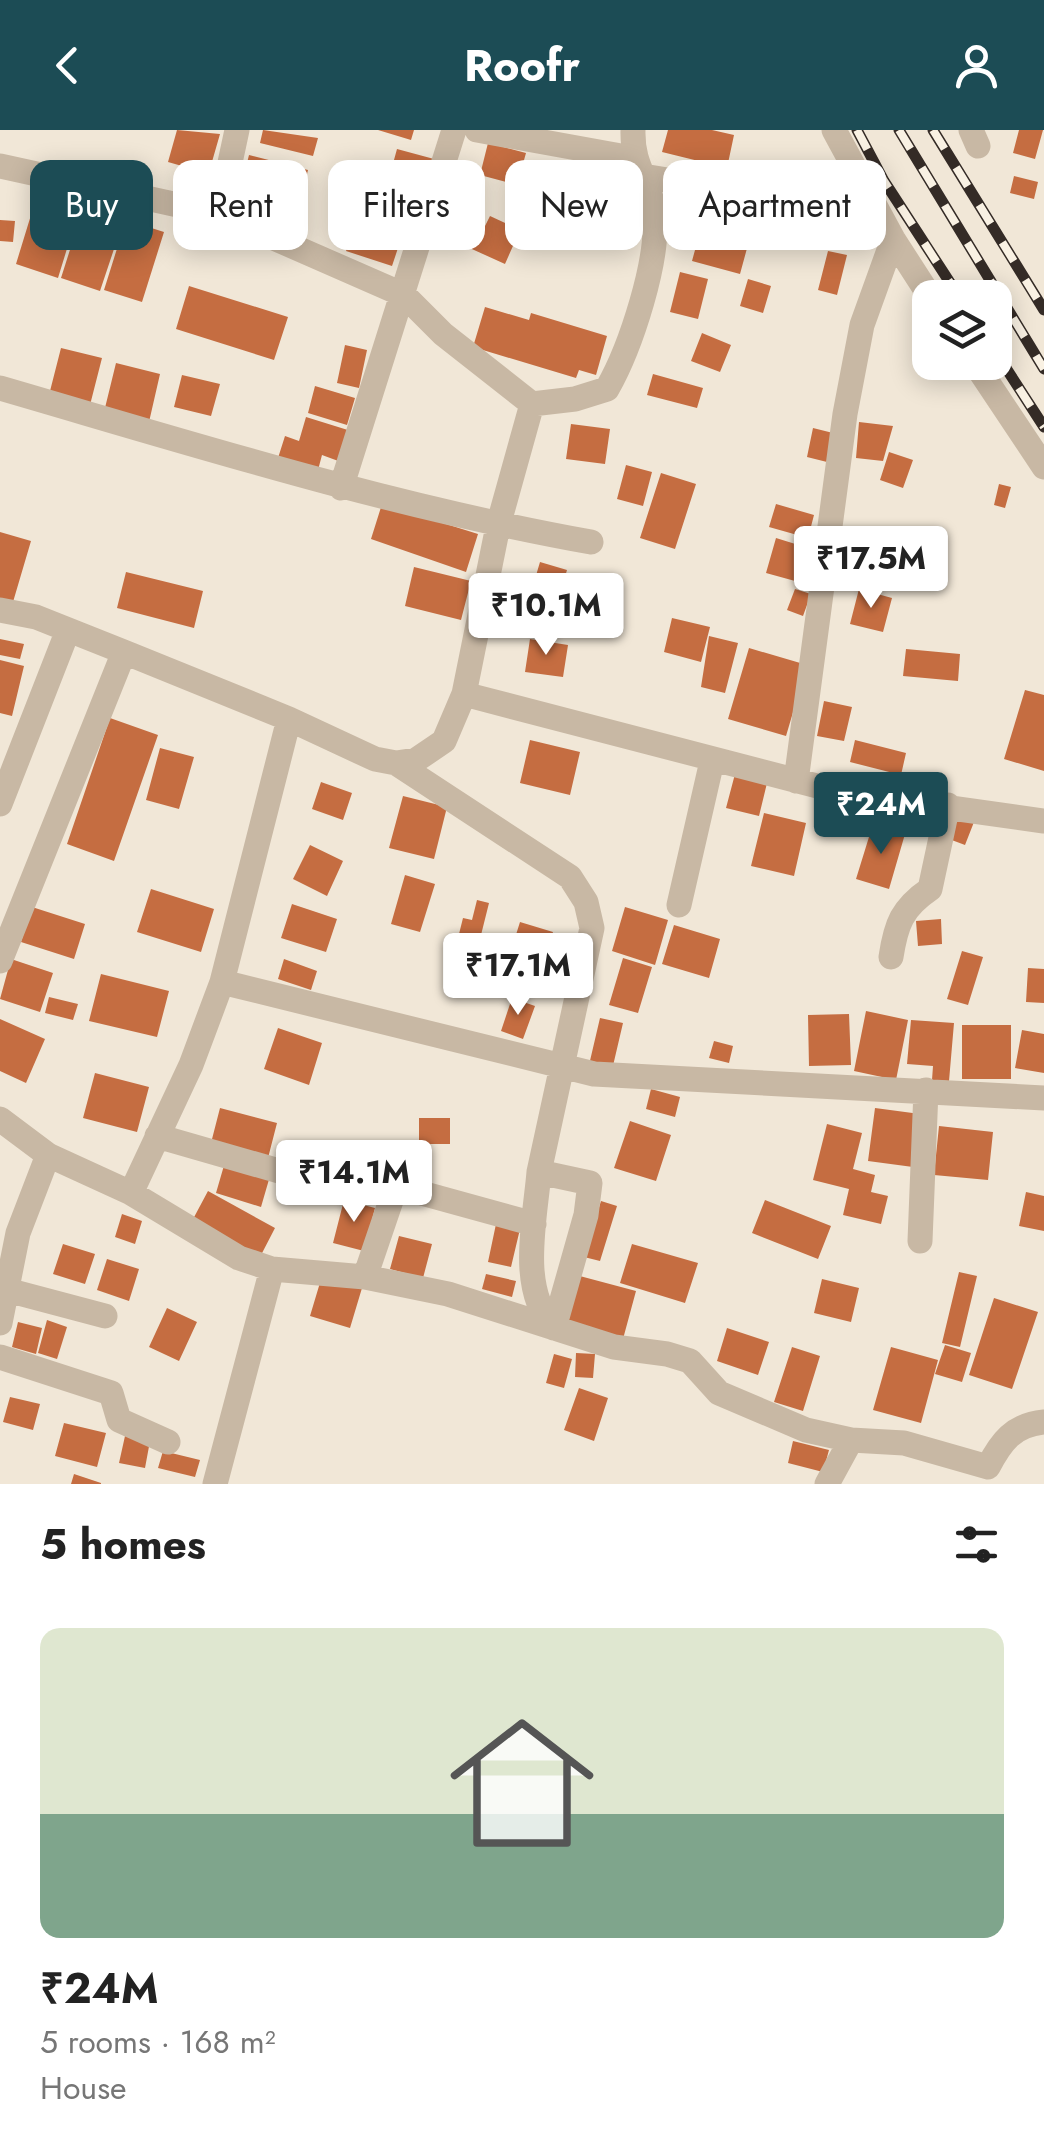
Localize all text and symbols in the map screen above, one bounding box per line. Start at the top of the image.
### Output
text: Roofr [464,33,580,98]
icon: back [40,38,95,93]
icon: person [949,38,1004,93]
chip: Buy [30,160,153,250]
chip: Rent [173,160,308,250]
chip: Filters [328,160,485,250]
chip: New [505,160,643,250]
chip: Apartment [663,160,886,250]
map controls [912,280,1012,380]
button: layers [912,280,1012,380]
pin: ₹17.5M [790,526,952,611]
text: ₹17.5M [816,535,926,581]
pin: ₹10.1M [465,573,627,658]
text: ₹10.1M [491,582,601,628]
pin: ₹24M [822,772,940,857]
text: ₹24M [836,781,926,827]
pin: ₹17.1M [437,933,599,1018]
text: ₹17.1M [465,942,571,988]
pin: ₹14.1M [273,1140,435,1225]
text: ₹14.1M [298,1149,410,1195]
text: 5 homes [40,1514,206,1575]
icon: filters [949,1517,1004,1572]
icon: home [432,1693,612,1873]
text: ₹24M [40,1958,158,2019]
text: 5 rooms · 168 m² [40,2019,276,2065]
text: House [40,2065,127,2111]

